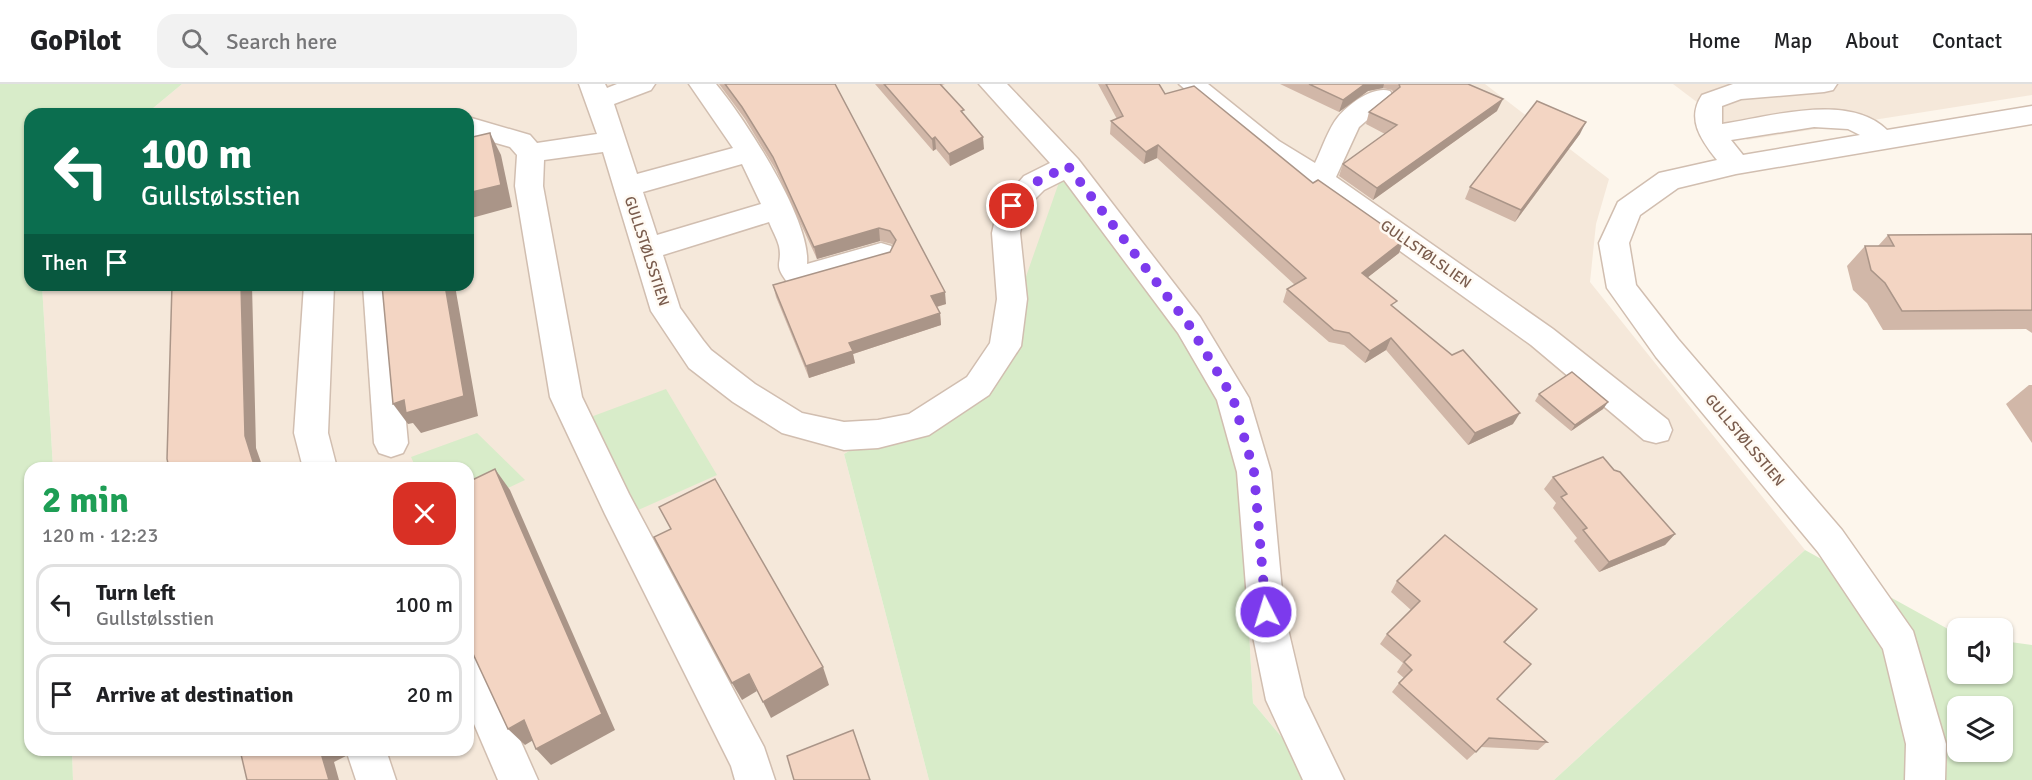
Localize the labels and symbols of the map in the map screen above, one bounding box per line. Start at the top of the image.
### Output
pin [986,180,1037,231]
street label: GULLSTØLSSTIEN [621,194,673,308]
street label: GULLSTØLSLIEN [1377,216,1475,292]
street label: GULLSTØLSSTIEN [1701,390,1789,490]
position arrow [1234,580,1298,644]

